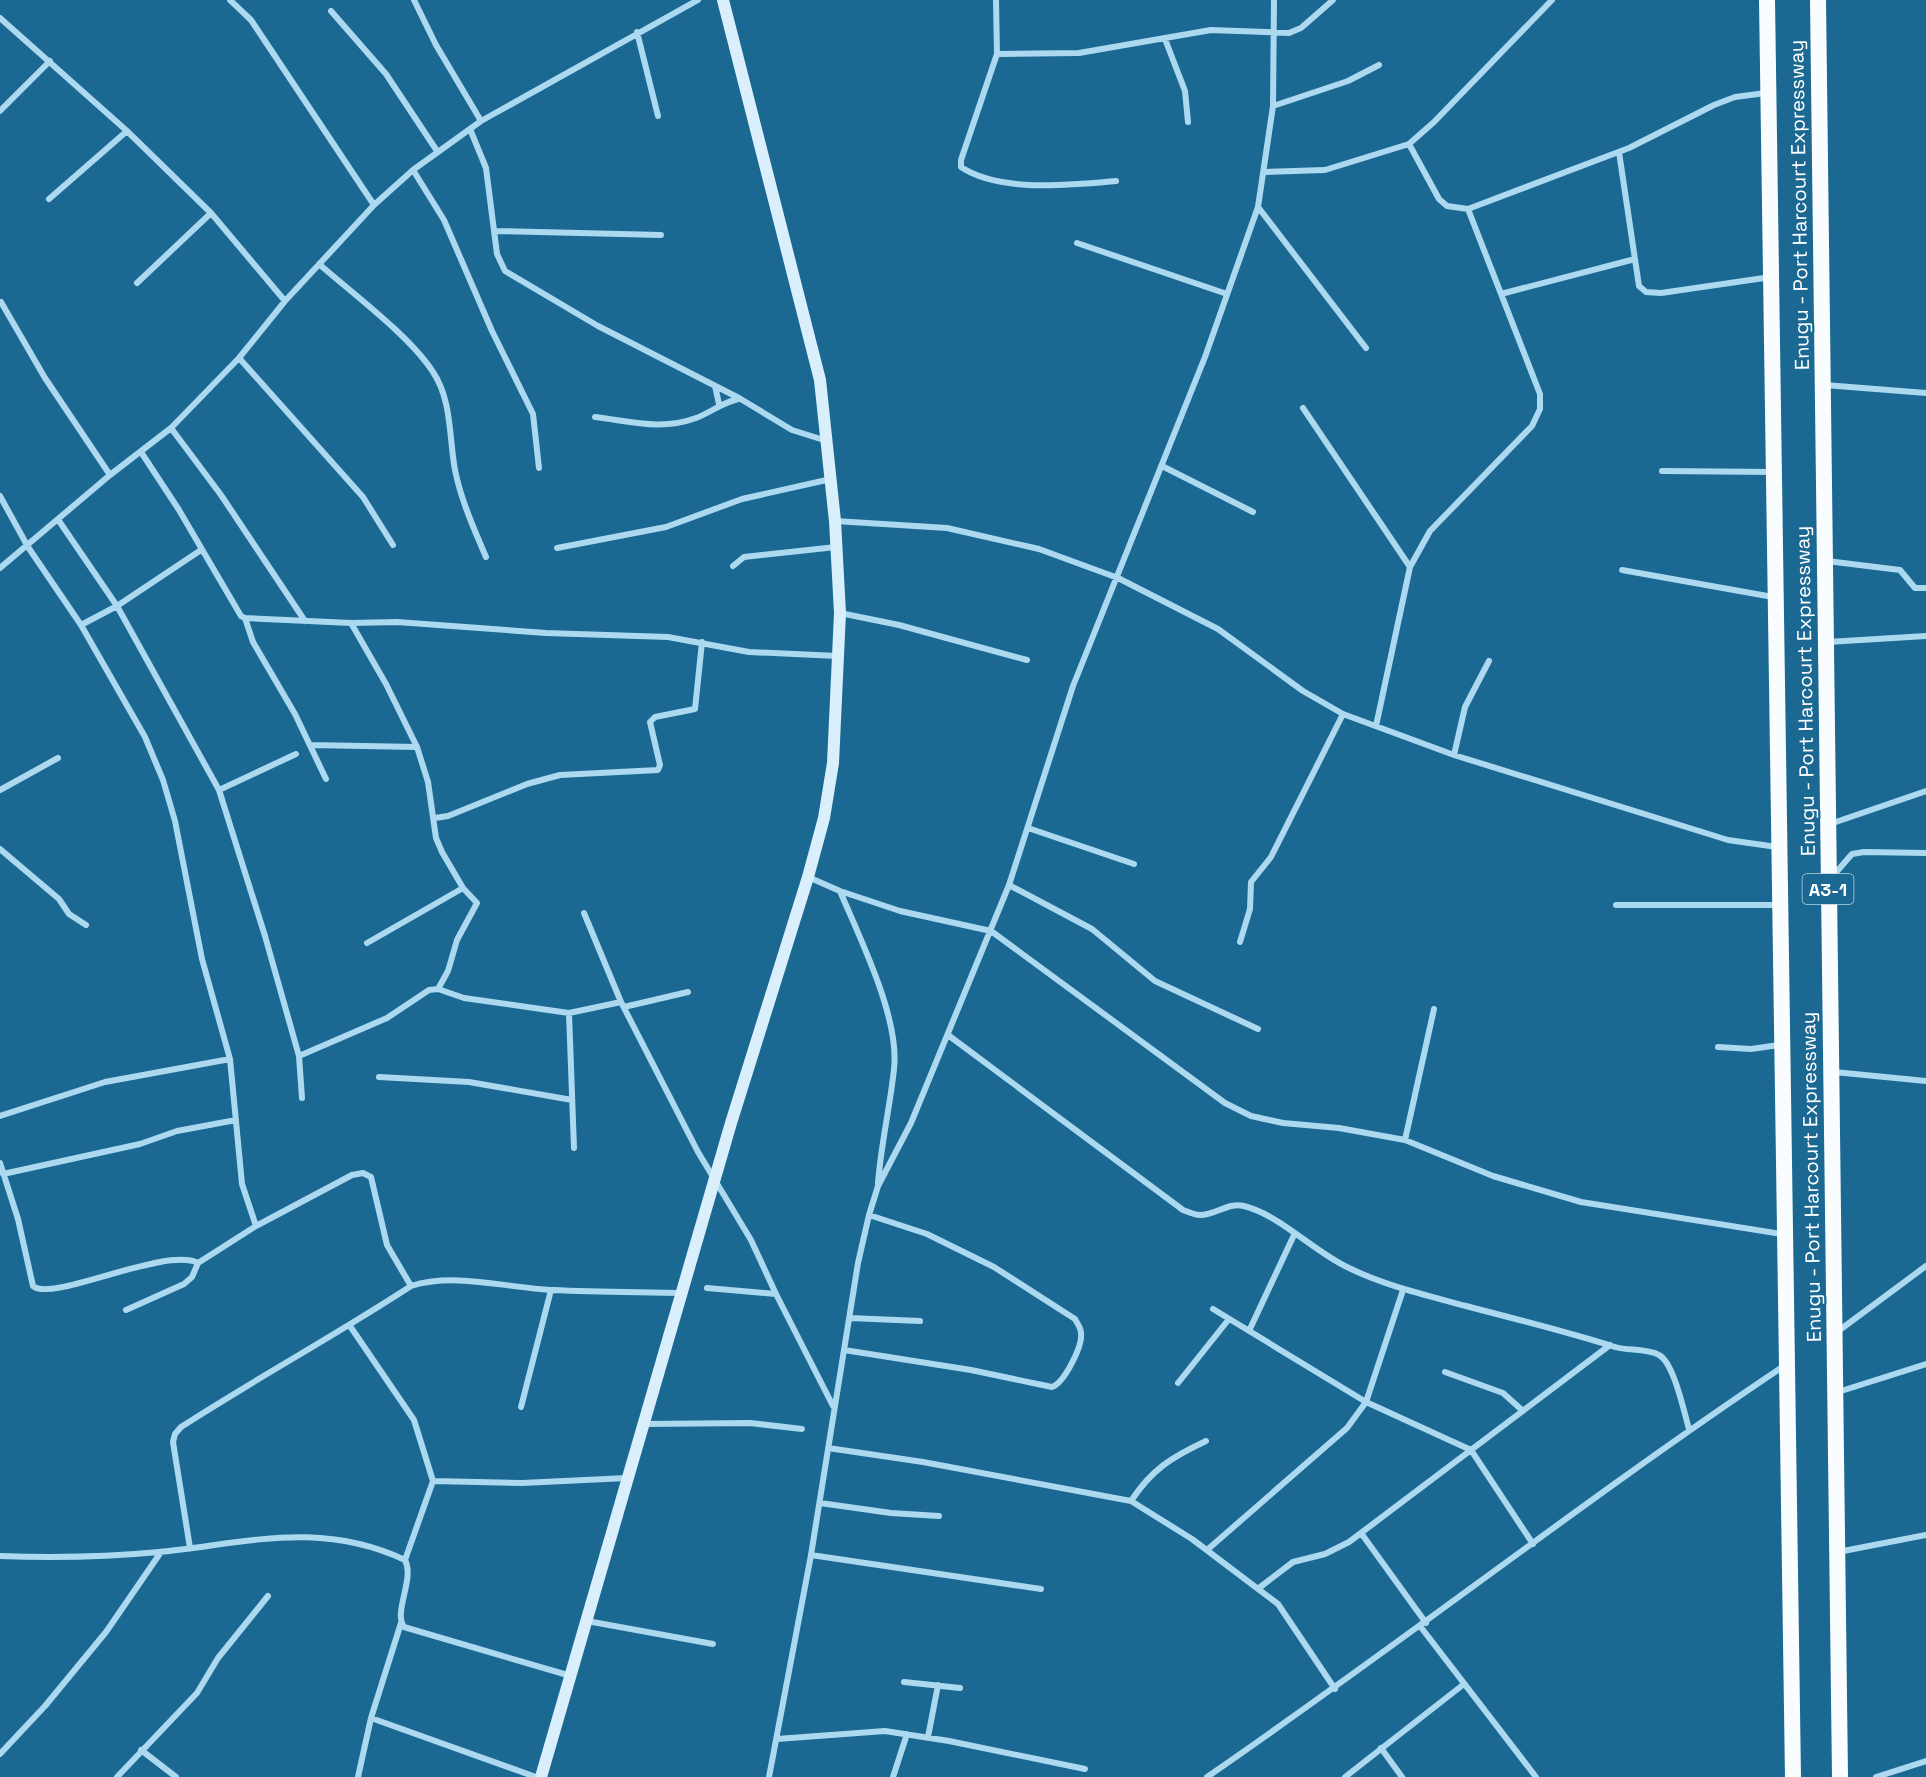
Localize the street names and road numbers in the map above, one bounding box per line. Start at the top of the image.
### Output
street label: Enugu - Port Harcourt Expressway [1783,40,1815,370]
street label: Enugu - Port Harcourt Expressway [1789,526,1821,856]
road number: A3-1 [1802,874,1854,904]
street label: Enugu - Port Harcourt Expressway [1795,1012,1827,1342]

